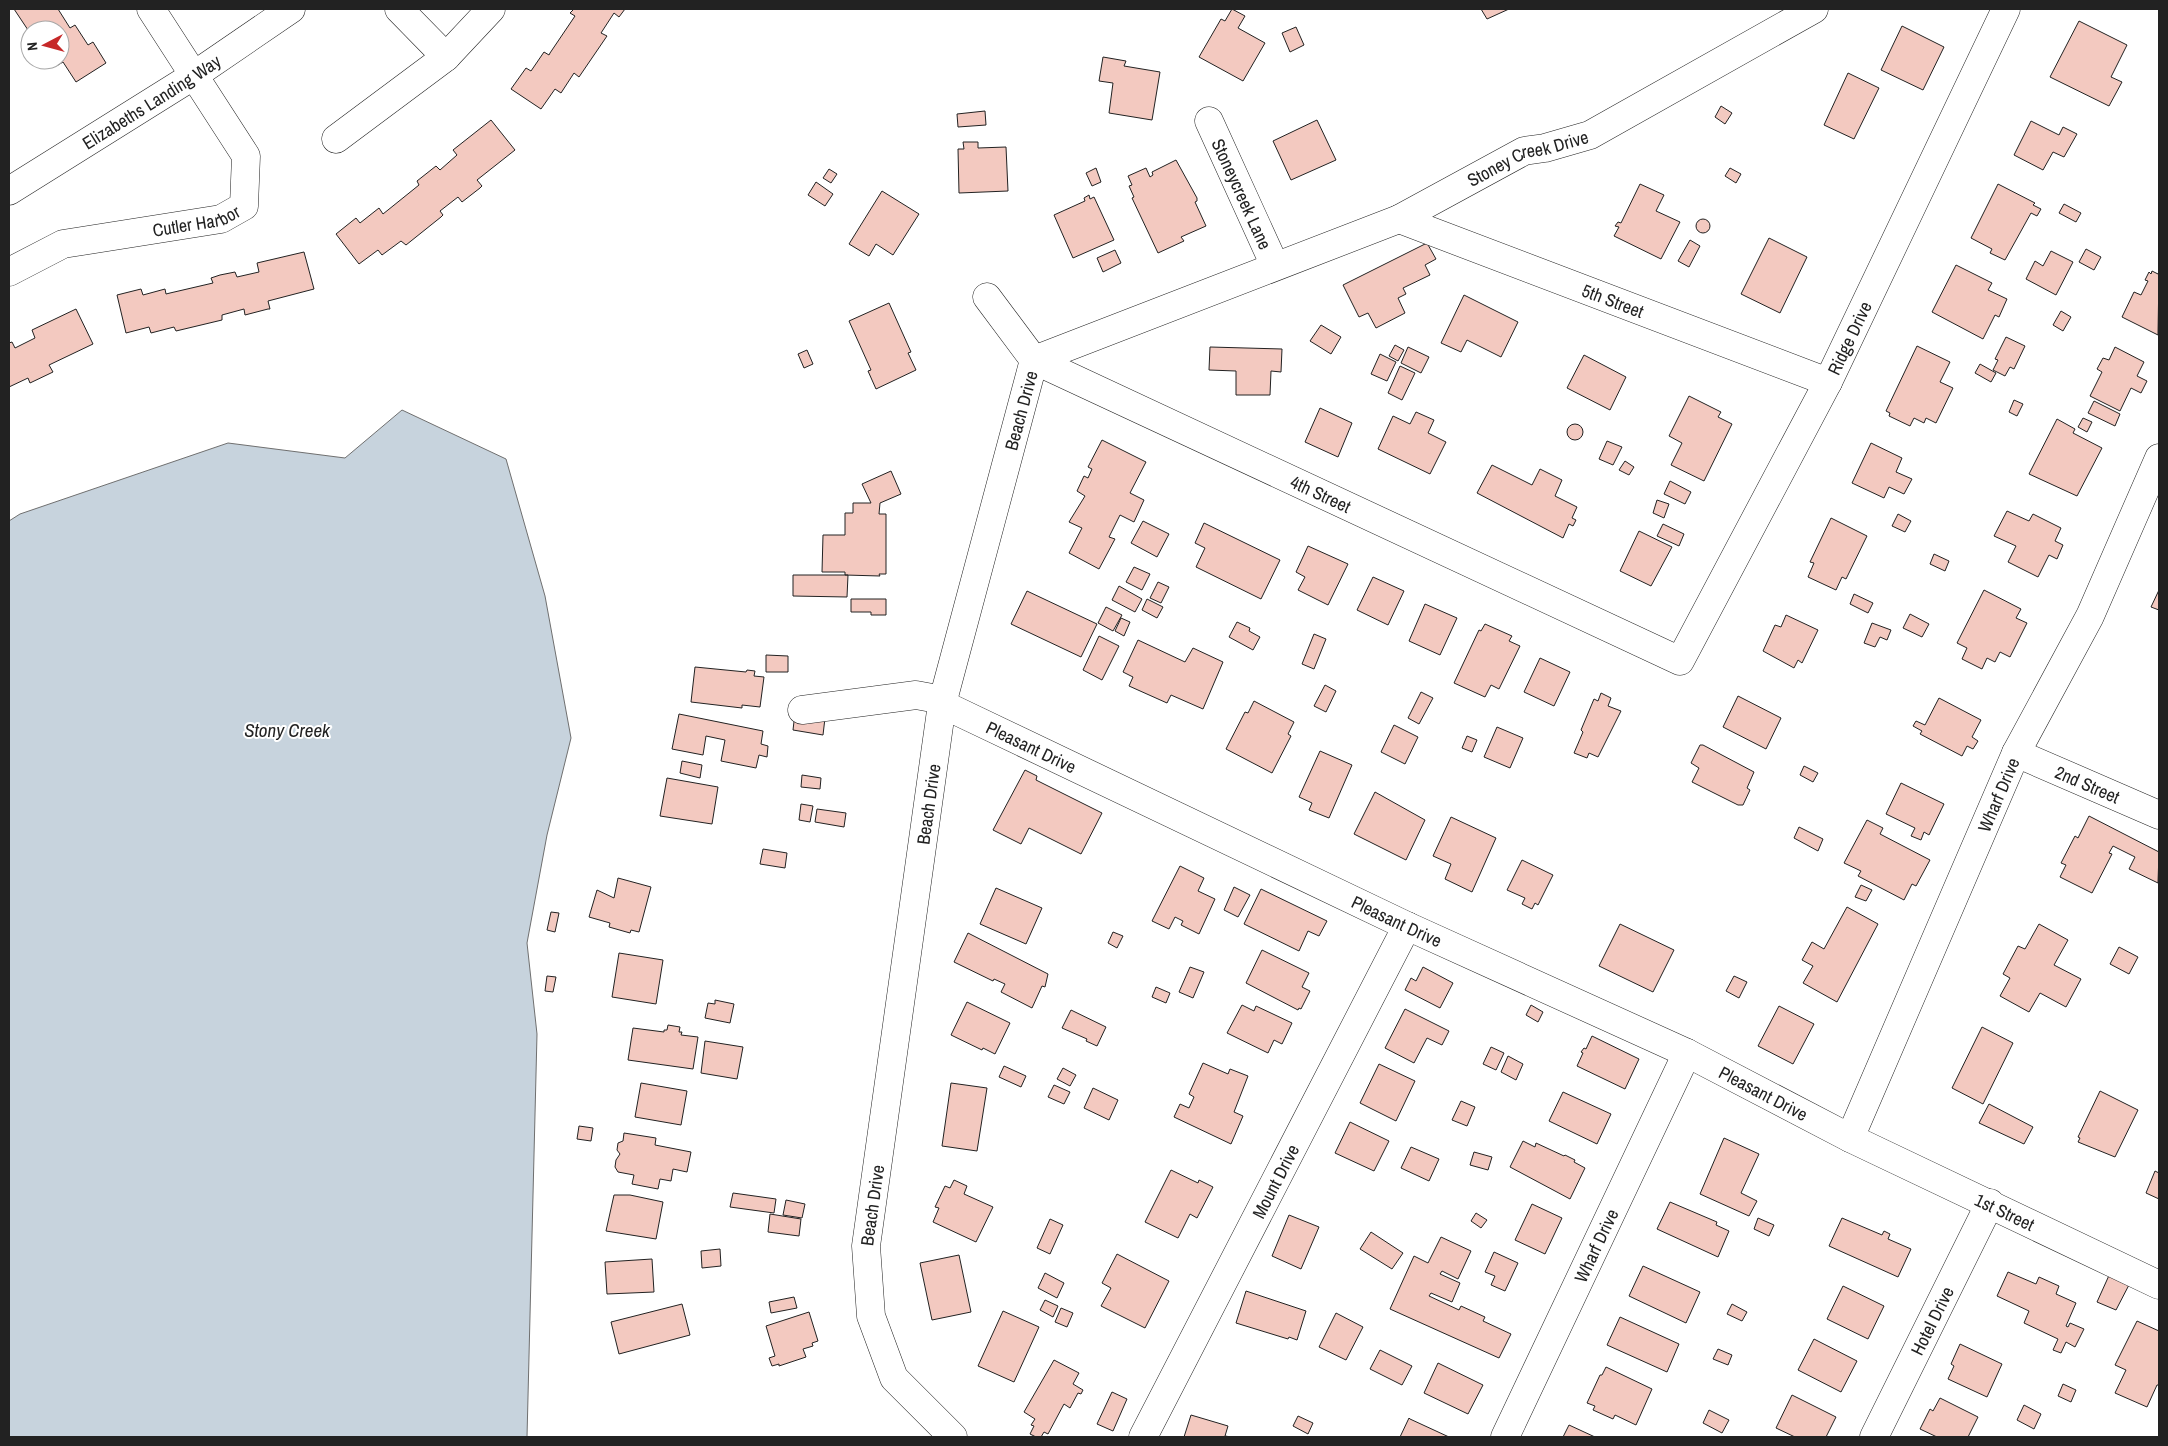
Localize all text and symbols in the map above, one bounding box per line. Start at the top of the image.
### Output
north arrow [20,20,70,70]
text: N [23,41,41,51]
street label: Elizabeths Landing Way [77,48,226,155]
street label: Stoney Creek Drive [1463,124,1591,192]
street label: Stoneycreek Lane [1206,134,1278,253]
street label: Cutler Harbor [151,198,244,242]
street label: 5th Street [1579,277,1647,323]
street label: Ridge Drive [1821,297,1877,379]
street label: Beach Drive [998,368,1043,453]
street label: 4th Street [1286,469,1355,518]
street label: Pleasant Drive [982,714,1080,779]
water label: Stony Creek [244,717,331,743]
street label: Wharf Drive [1971,753,2025,836]
street label: 2nd Street [2051,759,2124,809]
street label: Beach Drive [910,762,946,846]
street label: Pleasant Drive [1348,889,1446,953]
street label: Pleasant Drive [1715,1059,1812,1126]
street label: Mount Drive [1246,1140,1305,1223]
street label: Beach Drive [854,1163,890,1247]
street label: 1st Street [1971,1187,2039,1237]
street label: Wharf Drive [1568,1204,1624,1286]
street label: Hotel Drive [1904,1282,1959,1359]

